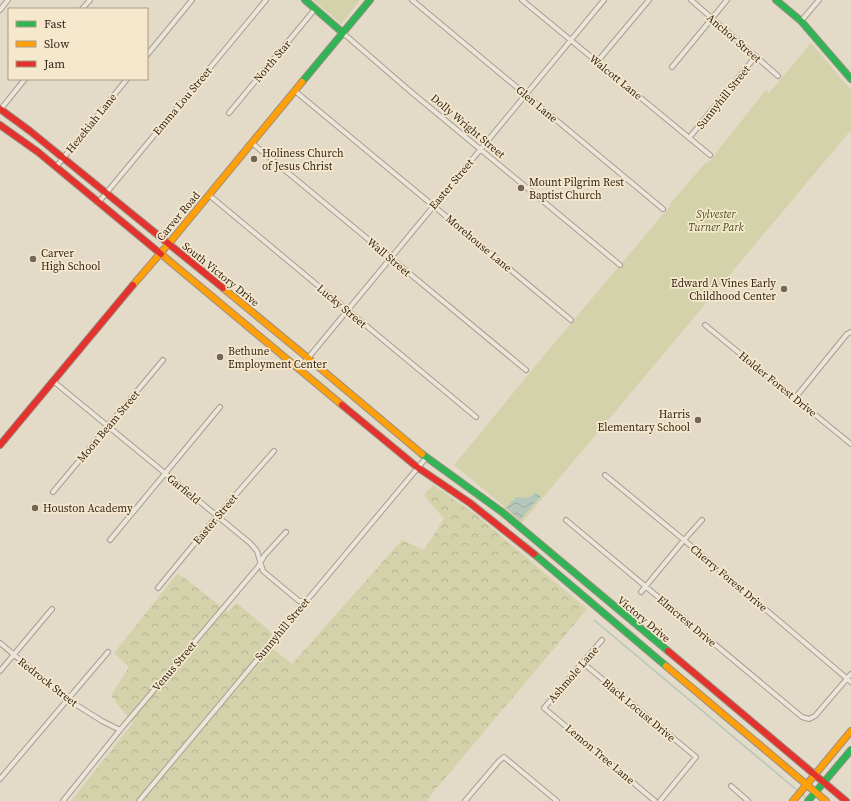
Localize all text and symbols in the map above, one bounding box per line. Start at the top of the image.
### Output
legend [8,8,148,80]
street label: Anchor Street [703,11,764,66]
text: Fast [44,16,66,32]
text: Slow [44,36,70,52]
street label: North Star [250,37,295,86]
street label: Walcott Lane [586,51,646,104]
text: Jam [43,56,65,72]
street label: Sunnyhill Street [693,62,754,132]
street label: Emma Lou Street [149,64,216,139]
street label: Glen Lane [513,83,561,126]
street label: Hezekiah Lane [63,90,120,156]
street label: Dolly Wright Street [427,91,508,162]
place label: Holiness Church of Jesus Christ [262,146,344,174]
marker: Holiness Church of Jesus Christ [249,154,259,164]
street label: Easter Street [426,155,477,213]
place label: Mount Pilgrim Rest Baptist Church [529,175,624,203]
marker: Mount Pilgrim Rest Baptist Church [516,183,526,193]
street label: Carver Road [153,188,204,244]
park label: Sylvester Turner Park [688,207,744,235]
street label: Morehouse Lane [442,211,515,276]
street label: Wall Street [364,235,414,280]
street label: South Victory Drive [179,239,263,310]
place label: Carver High School [41,246,100,274]
marker: Carver High School [28,254,38,264]
place label: Edward A Vines Early Childhood Center [671,276,776,304]
street label: Lucky Street [314,281,370,332]
marker: Edward A Vines Early Childhood Center [779,284,789,294]
place label: Bethune Employment Center [228,344,327,372]
street label: Holder Forest Drive [736,348,820,421]
marker: Bethune Employment Center [215,352,225,362]
street label: Moon Beam Street [74,387,143,466]
place label: Harris Elementary School [598,407,690,435]
marker: Harris Elementary School [693,415,703,425]
street label: Garfield [164,471,204,508]
street label: Easter Street [190,490,241,548]
place label: Houston Academy [43,501,133,516]
marker: Houston Academy [30,503,40,513]
street label: Cherry Forest Drive [687,542,771,615]
street label: Elmcrest Drive [654,592,720,651]
street label: Victory Drive [614,593,674,646]
street label: Sunnyhill Street [252,594,313,664]
street label: Venus Street [149,638,200,695]
street label: Ashmole Lane [545,643,602,706]
street label: Redrock Street [15,654,81,711]
street label: Black Locust Drive [599,675,679,746]
street label: Lemon Tree Lane [562,721,638,788]

